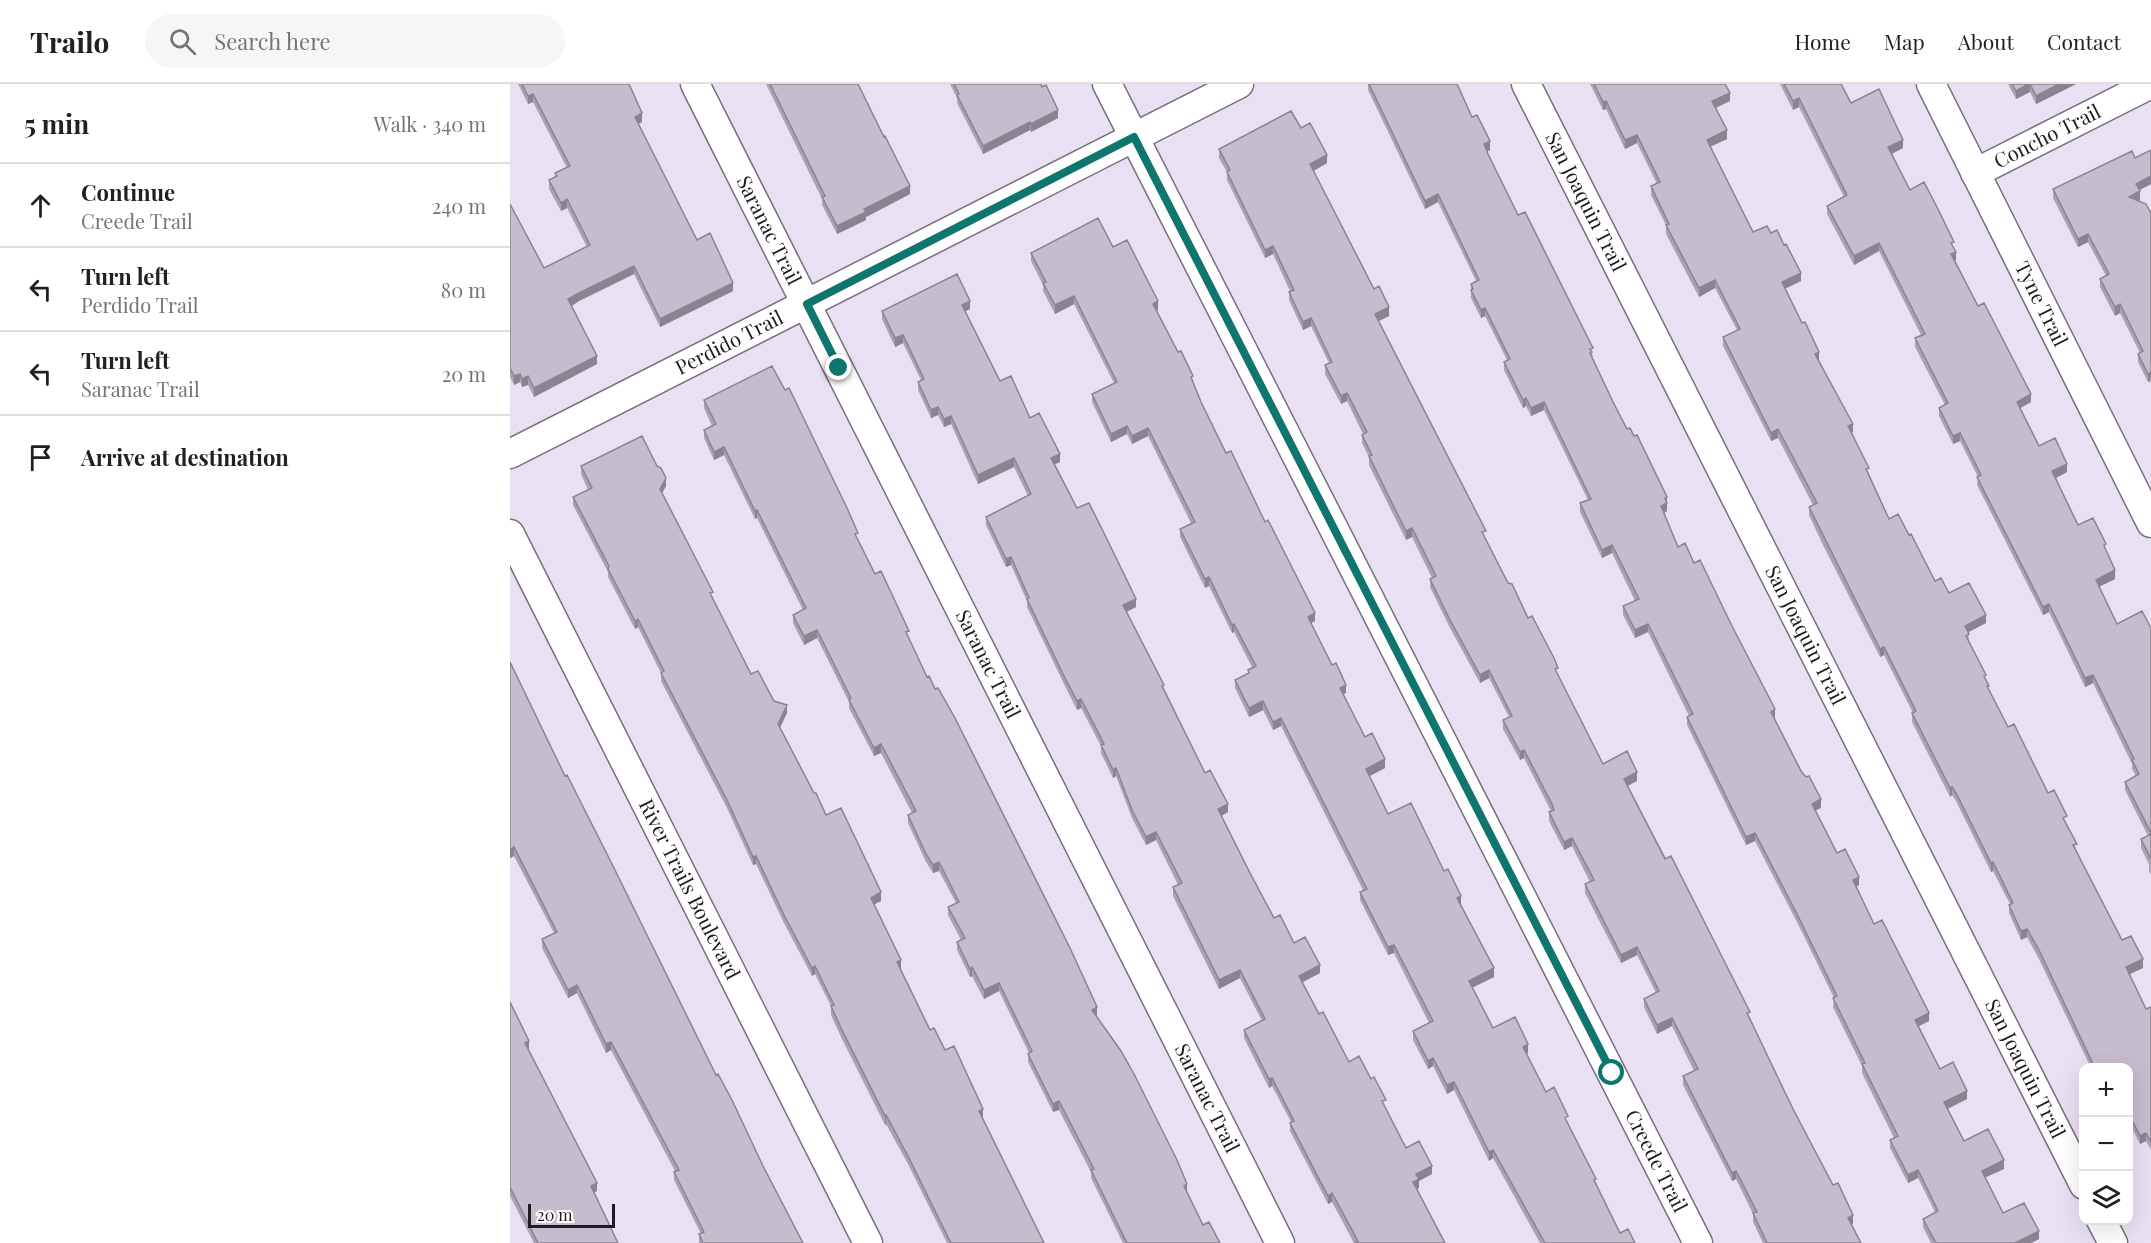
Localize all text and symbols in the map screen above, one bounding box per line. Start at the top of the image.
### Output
search box [145,14,565,68]
text: Trailo [30,23,109,60]
icon: search [166,25,199,58]
text: Search here [214,26,331,56]
text: Home [1795,27,1851,55]
text: Map [1884,27,1925,55]
text: About [1958,27,2014,55]
text: Contact [2047,27,2121,55]
street label: Concho Trail [1989,97,2105,173]
text: 5 min [24,106,89,141]
text: Walk · 340 m [374,110,486,137]
street label: San Joaquin Trail [1540,127,1634,276]
street label: Saranac Trail [731,171,809,289]
text: Continue [81,177,175,207]
icon: ahead [24,189,57,222]
text: 240 m [432,192,486,219]
text: Creede Trail [81,207,193,234]
street label: Tyne Trail [2010,256,2075,351]
text: Turn left [81,261,170,291]
icon: left [24,273,57,306]
text: 80 m [441,276,486,303]
text: Perdido Trail [81,291,199,318]
street label: Perdido Trail [670,303,787,380]
text: Turn left [81,345,170,375]
route end [825,354,851,380]
icon: left [24,357,57,390]
text: 20 m [442,360,486,387]
text: Saranac Trail [81,375,200,402]
icon: arrive [24,441,57,474]
text: Arrive at destination [81,442,289,472]
street label: San Joaquin Trail [1760,560,1853,709]
street label: Saranac Trail [950,605,1028,723]
street label: River Trails Boulevard [634,794,748,984]
street label: San Joaquin Trail [1980,994,2073,1143]
street label: Saranac Trail [1169,1038,1247,1157]
route start [1598,1059,1624,1085]
map controls [2079,1063,2133,1225]
button: + [2079,1063,2133,1117]
street label: Creede Trail [1620,1104,1695,1216]
button: − [2079,1117,2133,1171]
button: layers [2079,1171,2133,1225]
scale bar [528,1201,615,1228]
text: 20 m [537,1204,572,1225]

